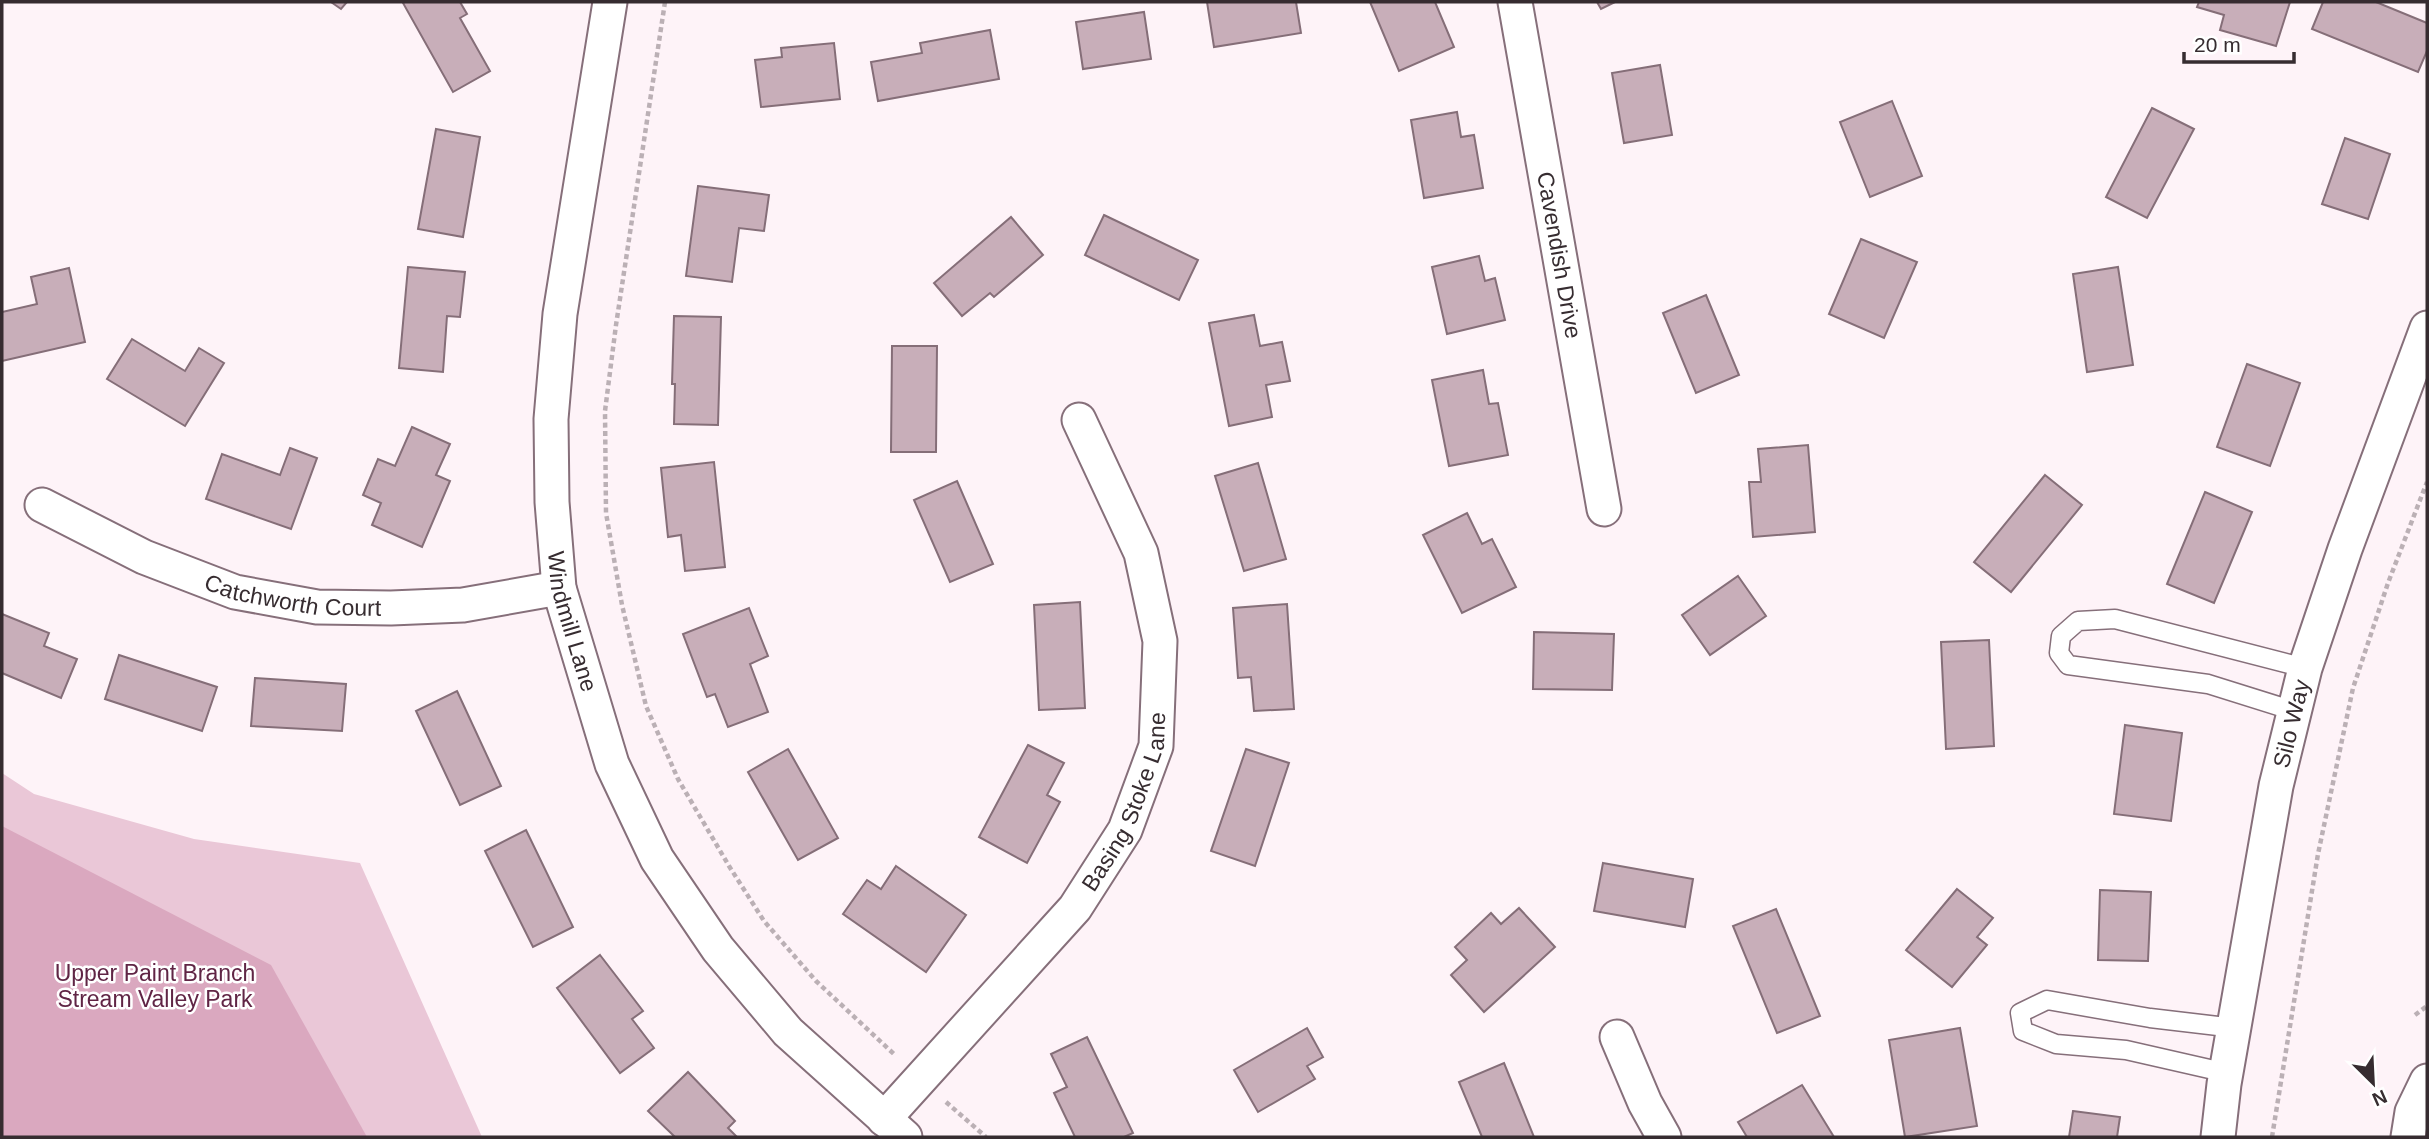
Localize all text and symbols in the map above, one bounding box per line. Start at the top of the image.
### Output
scale bar [2184,21,2294,65]
text: 20 m [2194,33,2241,56]
street label: Cavendish Drive [1532,170,1587,341]
street label: Windmill Lane [543,550,602,695]
street label: Catchworth Court [201,569,382,621]
street label: Silo Way [2268,676,2315,770]
street label: Basing Stoke Lane [1076,712,1170,896]
park label: Upper Paint Branch Stream Valley Park [55,960,255,1012]
north arrow [2338,1048,2408,1118]
text: N [2369,1086,2390,1110]

